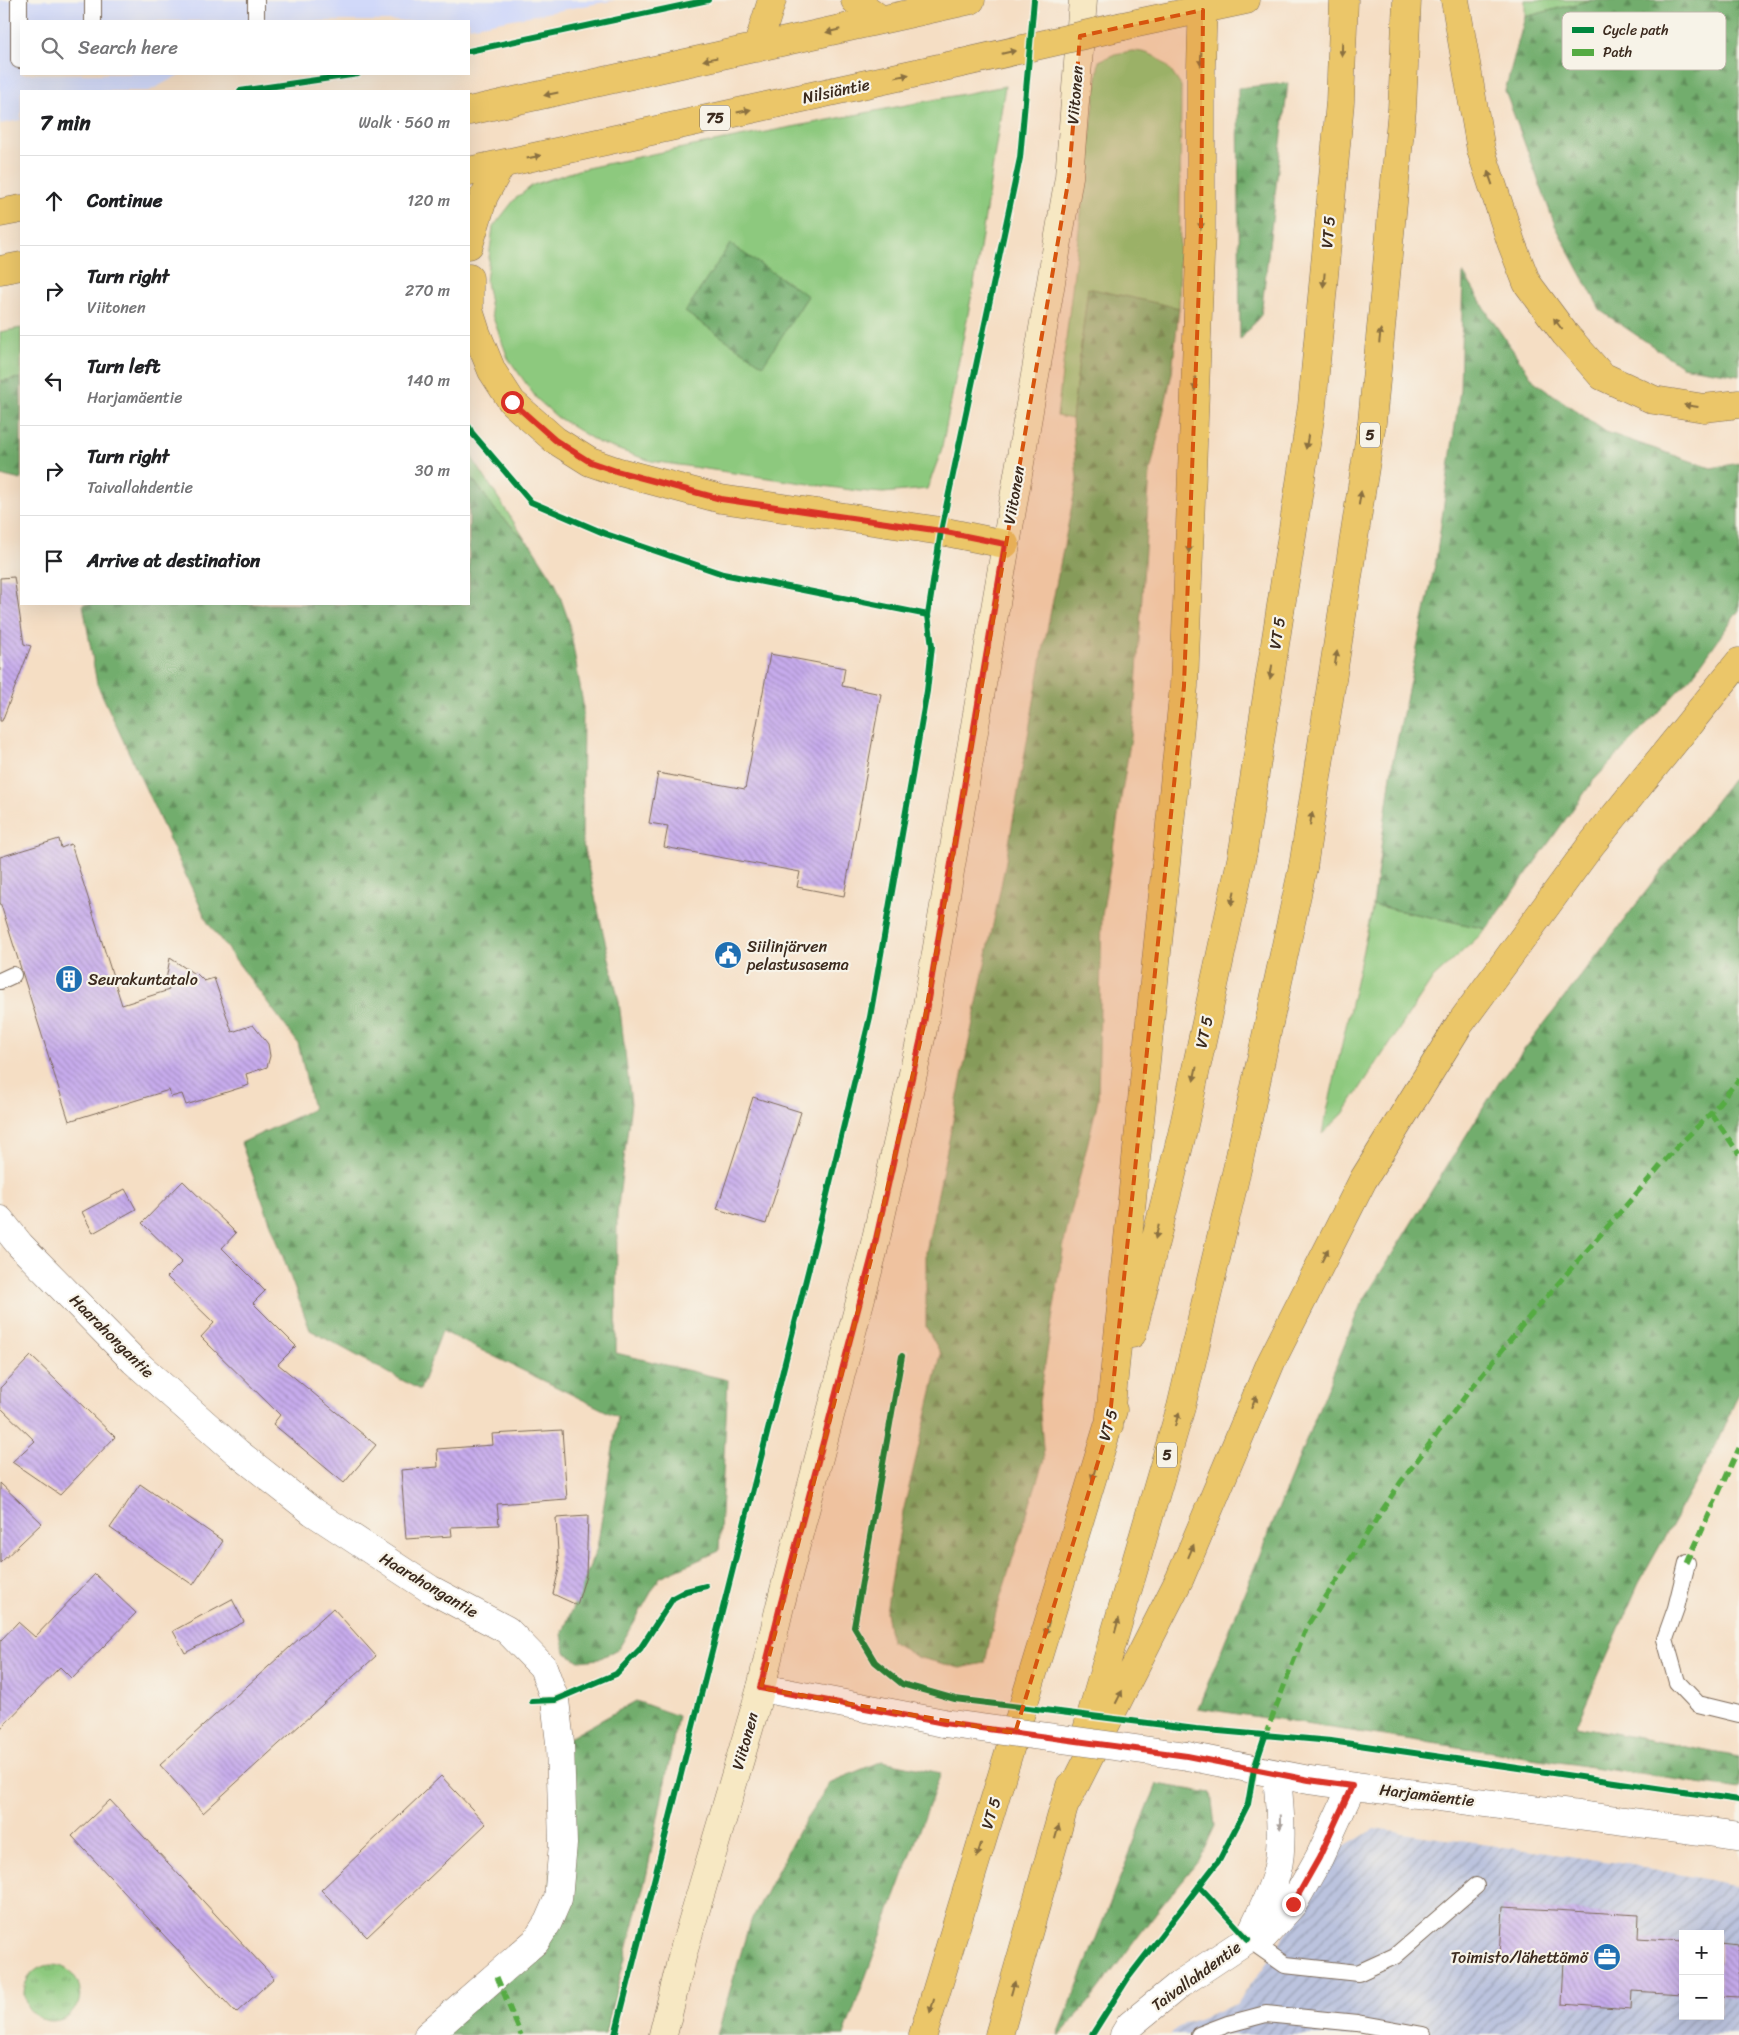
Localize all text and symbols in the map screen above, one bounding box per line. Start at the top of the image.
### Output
legend [1562,12,1726,70]
text: Cycle path [1603,18,1669,43]
search box [20,20,470,75]
one-way arrow [825,27,841,35]
text: Search here [78,31,178,64]
icon: search [38,34,66,62]
text: Path [1603,40,1632,65]
one-way arrow [1338,41,1346,57]
one-way arrow [1002,48,1017,56]
one-way arrow [1197,51,1205,67]
one-way arrow [702,55,717,63]
street label: Viitonen [1058,64,1092,126]
street label: Nilsiäntie [800,70,872,112]
one-way arrow [895,72,911,80]
one-way arrow [542,90,558,98]
text: 7 min [40,104,91,142]
road number: 75 [700,106,730,130]
one-way arrow [736,107,751,115]
text: Walk · 560 m [359,108,450,137]
one-way arrow [526,153,541,161]
one-way arrow [1486,170,1494,185]
text: Continue [87,184,163,217]
text: 120 m [407,186,450,215]
icon: ahead [40,187,68,215]
one-way arrow [1197,214,1205,230]
street label: VT 5 [1312,215,1344,249]
text: Turn right [87,260,169,293]
one-way arrow [1320,273,1328,289]
text: 270 m [405,276,450,305]
icon: right [40,277,68,305]
text: Viitonen [87,293,146,322]
one-way arrow [1552,318,1563,331]
one-way arrow [1376,328,1384,344]
text: Turn left [87,350,160,383]
text: 140 m [407,366,450,395]
icon: left [40,367,68,395]
one-way arrow [1191,376,1199,392]
text: Harjamäentie [87,383,182,412]
route start [501,391,524,414]
one-way arrow [1682,401,1698,409]
road number: 5 [1360,422,1380,448]
one-way arrow [1302,434,1310,450]
text: Turn right [87,440,169,473]
text: 30 m [415,456,450,485]
icon: right [40,457,68,485]
street label: Viitonen [995,463,1033,526]
text: Taivallahdentie [87,473,193,502]
one-way arrow [1357,489,1365,505]
one-way arrow [1185,539,1193,555]
text: Arrive at destination [87,544,260,577]
icon: arrive [40,547,68,575]
street label: VT 5 [1260,615,1294,651]
one-way arrow [1332,650,1340,666]
one-way arrow [1267,664,1275,680]
one-way arrow [1307,810,1315,826]
one-way arrow [1229,891,1237,906]
place label: Siilinjärven pelastusasema [746,932,849,979]
public building icon: Siilinjärven pelastusasema [713,940,743,970]
building icon: Seurakuntatalo [54,964,84,994]
place label: Seurakuntatalo [88,965,198,994]
street label: VT 5 [1186,1013,1222,1051]
one-way arrow [1191,1067,1199,1082]
one-way arrow [1153,1225,1161,1240]
one-way arrow [1321,1248,1329,1263]
street label: Haarahongantie [62,1286,162,1386]
one-way arrow [1251,1395,1259,1409]
street label: VT 5 [1090,1405,1126,1444]
one-way arrow [1174,1411,1182,1426]
road number: 5 [1157,1442,1177,1468]
one-way arrow [1090,1465,1098,1480]
street label: Haarahongantie [374,1544,484,1626]
one-way arrow [1188,1544,1195,1559]
one-way arrow [1114,1618,1122,1633]
one-way arrow [1043,1621,1051,1636]
one-way arrow [1115,1690,1123,1704]
street label: Viitonen [723,1708,767,1773]
street label: Harjamäentie [1378,1775,1476,1815]
street label: VT 5 [972,1793,1010,1833]
one-way arrow [1276,1814,1284,1830]
one-way arrow [1054,1824,1062,1839]
one-way arrow [975,1843,983,1858]
route end [1282,1893,1305,1916]
map controls [1679,1930,1724,2020]
button: + [1679,1930,1724,1975]
street label: Taivallahdentie [1145,1933,1247,2019]
office icon: Toimisto/lähettämö [1592,1942,1622,1972]
place label: Toimisto/lähettämö [1451,1943,1589,1972]
button: − [1679,1975,1724,2020]
one-way arrow [1009,1981,1017,1996]
one-way arrow [928,1999,936,2014]

